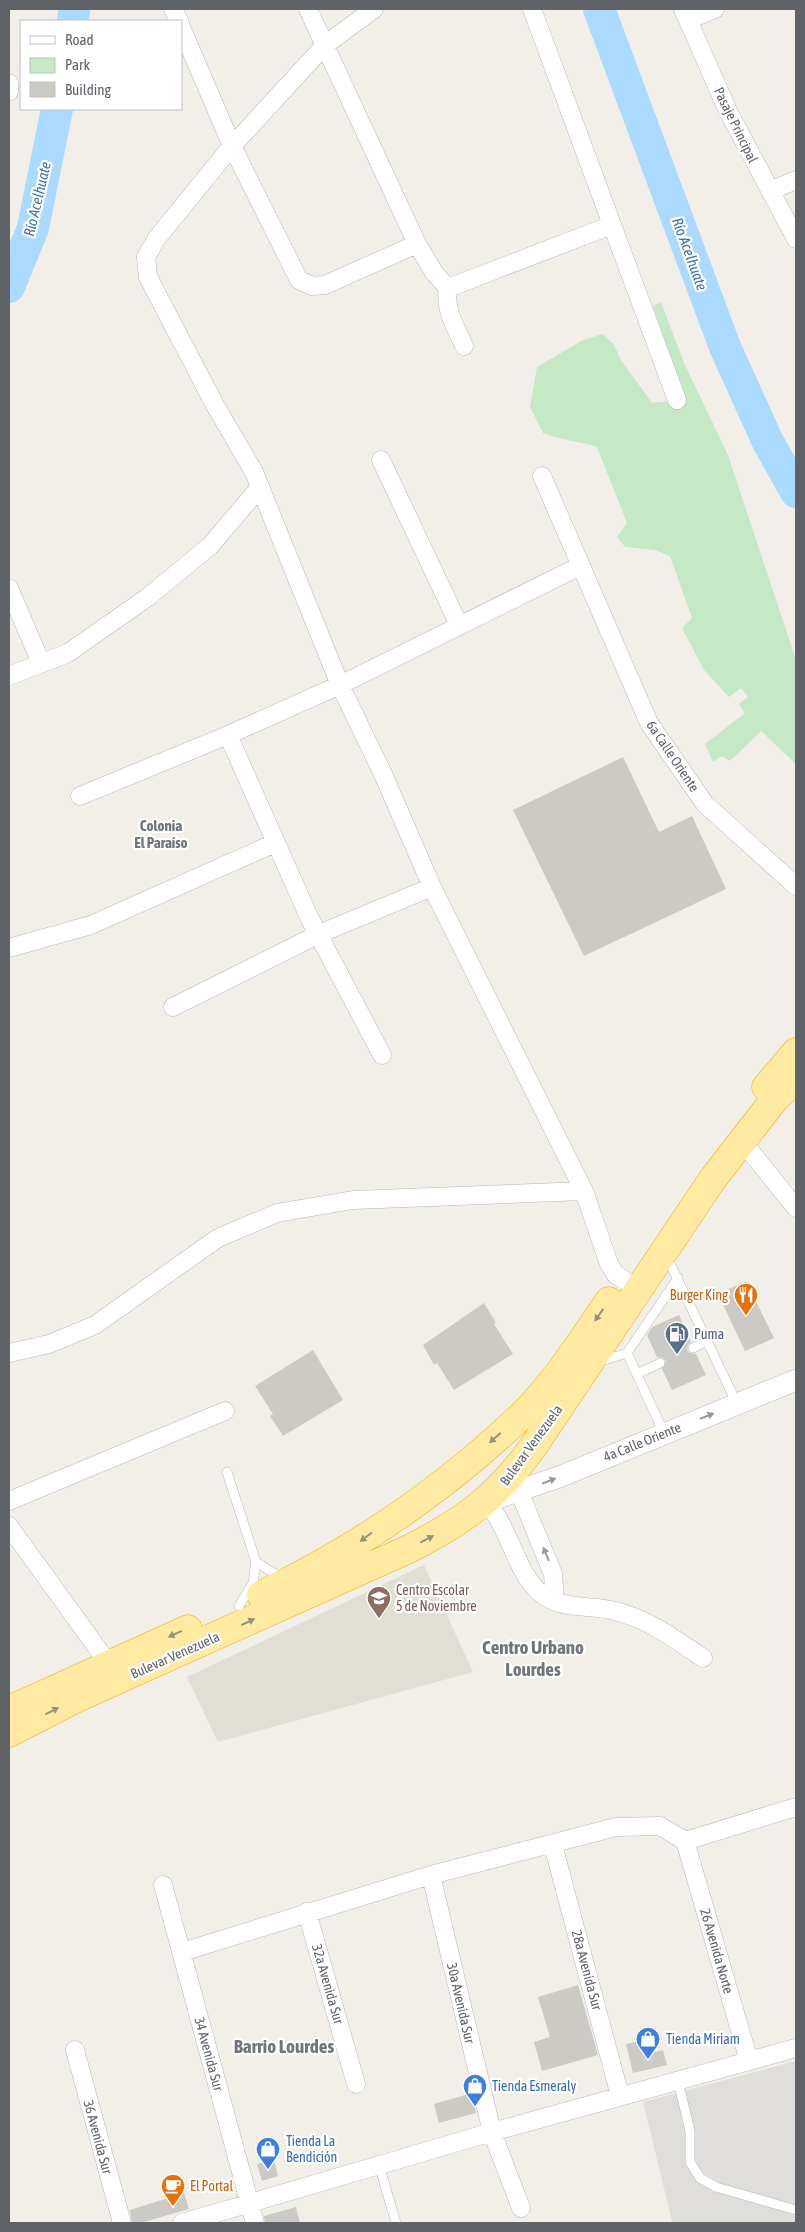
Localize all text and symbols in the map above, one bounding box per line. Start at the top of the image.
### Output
legend [20,20,182,110]
text: Road [65,31,94,48]
text: Park [65,56,90,73]
text: Building [65,81,111,98]
street label: Pasaje Principal [711,85,761,166]
water label: Río Acelhuate [20,160,54,238]
water label: Río Acelhuate [669,215,711,293]
street label: 6a Calle Oriente [643,717,703,795]
district label: Colonia El Paraíso [134,817,188,851]
restaurant icon: Burger King [733,1282,759,1316]
place label: Burger King [670,1287,728,1303]
one-way arrow [594,1308,604,1322]
fuel station icon: Puma [664,1321,690,1355]
place label: Puma [694,1326,724,1342]
street label: Bulevar Venezuela [496,1402,566,1488]
one-way arrow [700,1411,714,1419]
street label: 4a Calle Oriente [601,1419,683,1465]
one-way arrow [488,1433,501,1444]
one-way arrow [542,1477,557,1485]
one-way arrow [359,1532,373,1542]
one-way arrow [420,1535,435,1543]
one-way arrow [541,1547,549,1561]
place label: Centro Escolar 5 de Noviembre [396,1582,477,1614]
school or university icon: Centro Escolar 5 de Noviembre [366,1585,392,1619]
one-way arrow [241,1617,255,1625]
street label: Bulevar Venezuela [128,1628,222,1682]
one-way arrow [168,1631,182,1639]
district label: Centro Urbano Lourdes [482,1636,584,1680]
one-way arrow [45,1707,59,1715]
street label: 26 Avenida Norte [697,1906,737,1996]
street label: 28a Avenida Sur [569,1928,606,2013]
street label: 32a Avenida Sur [309,1942,347,2027]
street label: 30a Avenida Sur [444,1961,478,2046]
street label: 34 Avenida Sur [191,2015,227,2093]
shop icon: Tienda Miriam [635,2026,661,2060]
place label: Tienda Miriam [666,2031,740,2047]
district label: Barrio Lourdes [234,2035,334,2057]
shop icon: Tienda Esmeraly [462,2073,488,2107]
place label: Tienda Esmeraly [492,2078,577,2094]
street label: 36 Avenida Sur [80,2098,116,2176]
place label: Tienda La Bendición [286,2133,337,2165]
shop icon: Tienda La Bendición [255,2136,281,2170]
cafe icon: El Portal [160,2173,186,2207]
place label: El Portal [190,2178,233,2194]

